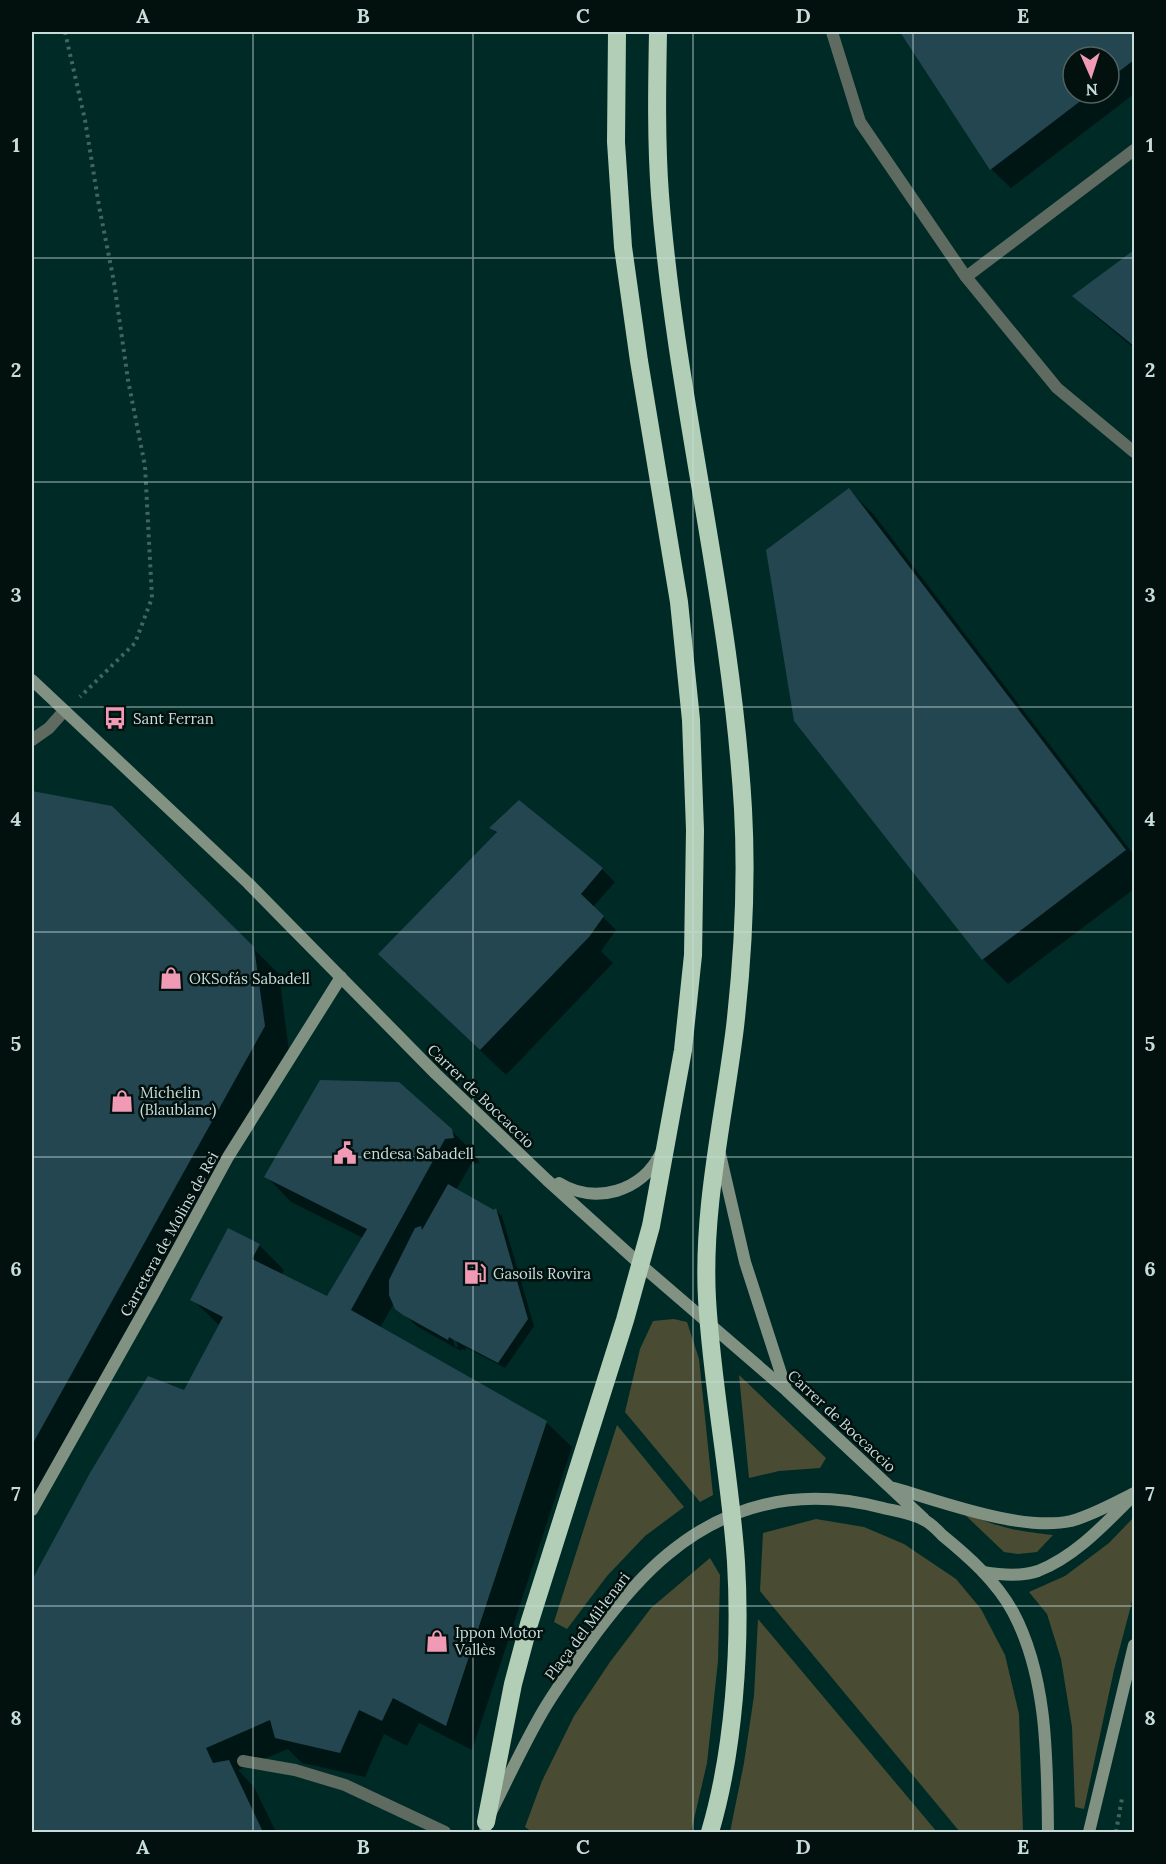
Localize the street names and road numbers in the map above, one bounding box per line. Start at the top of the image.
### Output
street label: Carrer de Boccaccio [424,1040,539,1152]
street label: Carretera de Molins de Rei [116,1148,222,1320]
street label: Carrer de Boccaccio [784,1366,900,1476]
street label: Plaça del Mil·lenari [540,1568,634,1684]

